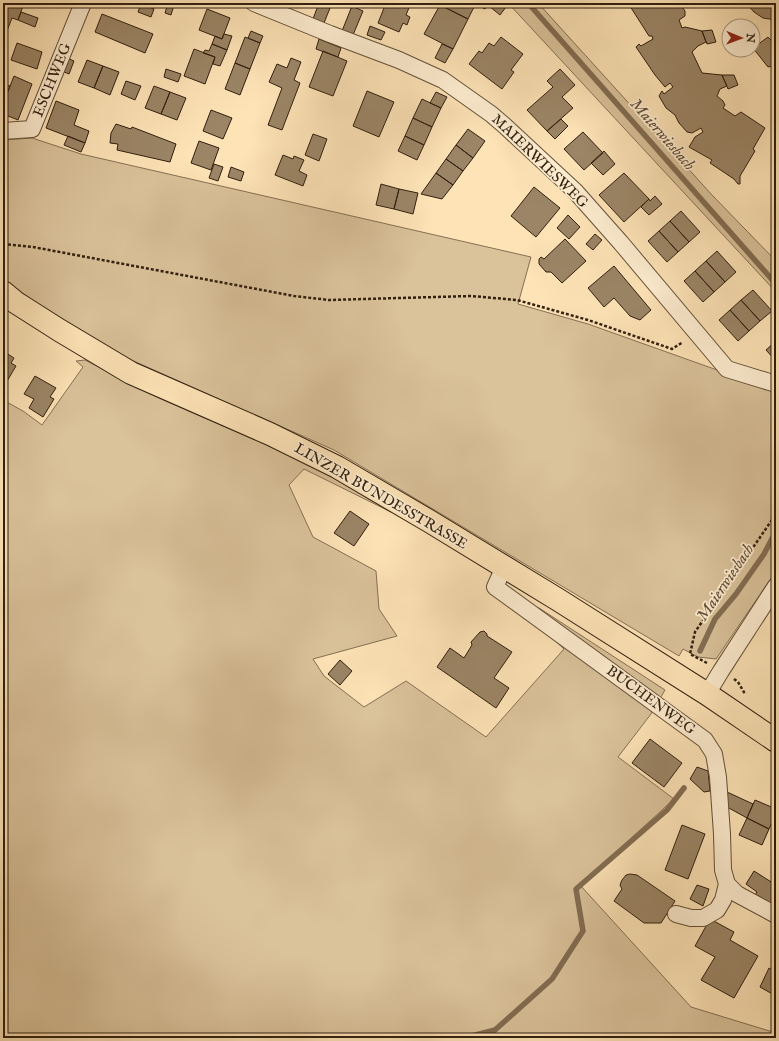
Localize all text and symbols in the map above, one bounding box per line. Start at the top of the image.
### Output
north arrow [721,18,761,58]
text: N [743,32,757,44]
street label: ESCHWEG [29,40,76,120]
water label: Maierwiesbach [625,95,699,175]
street label: MAIERWIESWEG [488,110,592,212]
street label: LINZER BUNDESSTRASSE [291,439,471,553]
water label: Maierwiesbach [693,540,759,625]
street label: BUCHENWEG [603,661,699,739]

